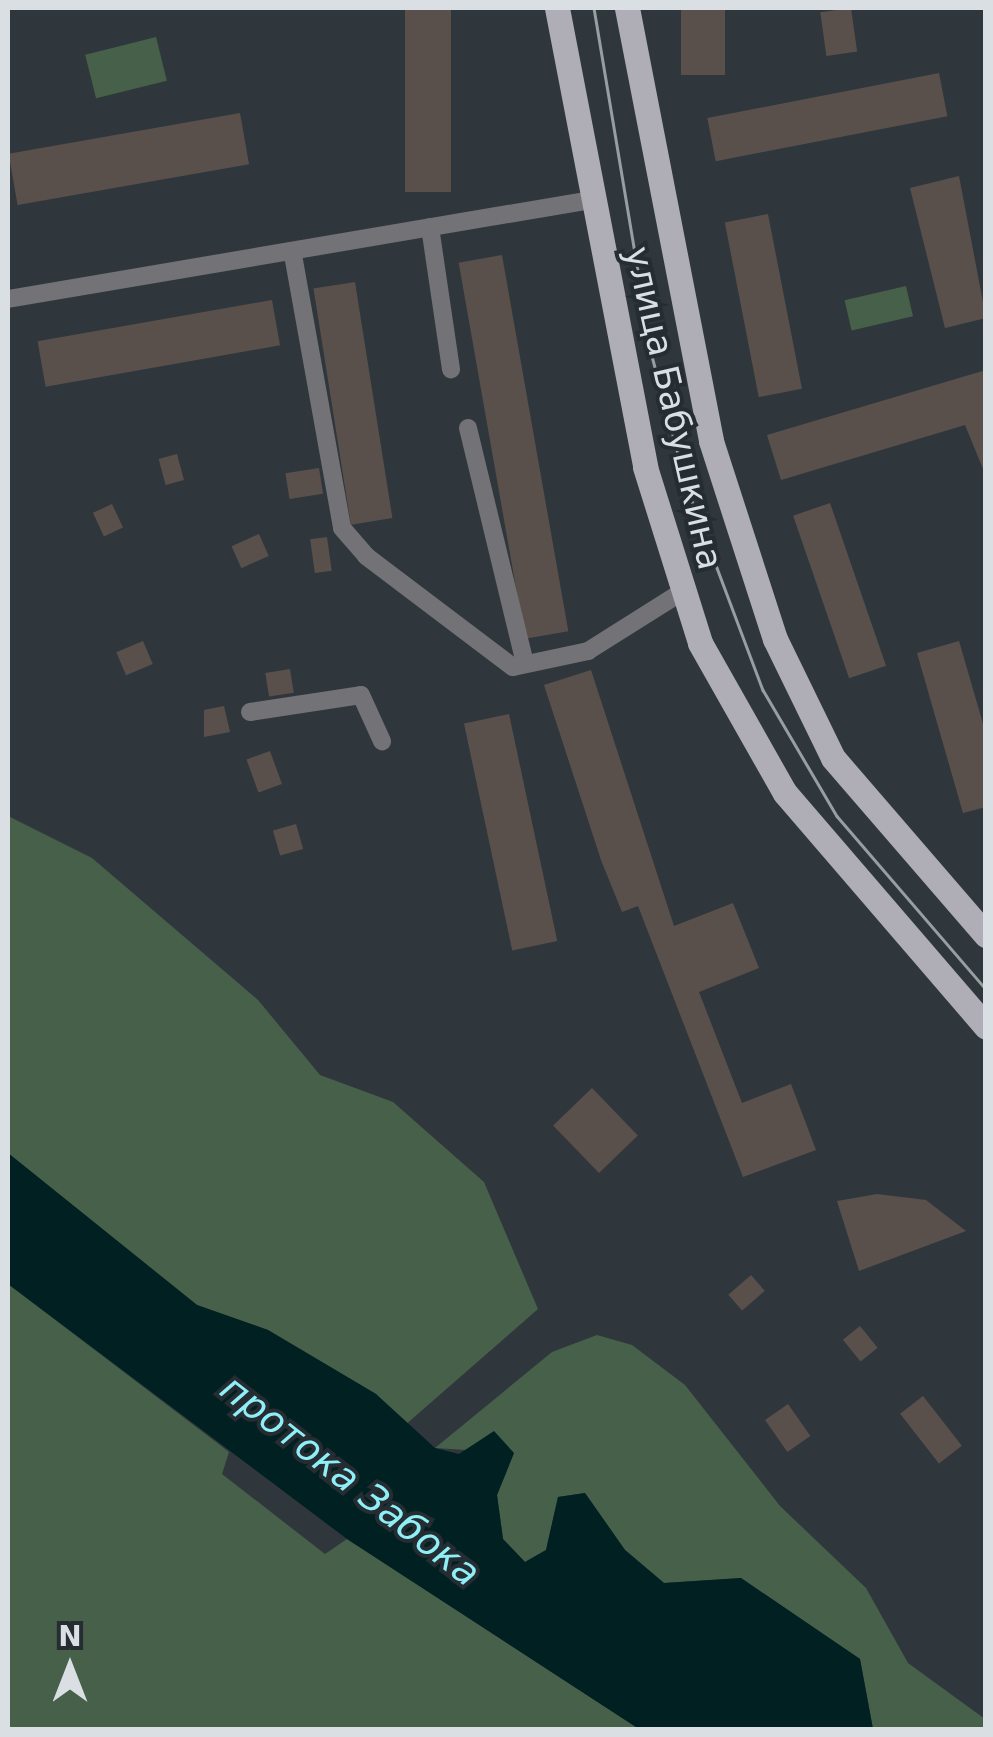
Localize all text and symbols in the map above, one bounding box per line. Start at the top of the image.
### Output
street label: улица Бабушкина [616,242,732,574]
water label: протока Забока [211,1366,489,1596]
north arrow [20,1617,120,1717]
text: N [58,1620,82,1653]

